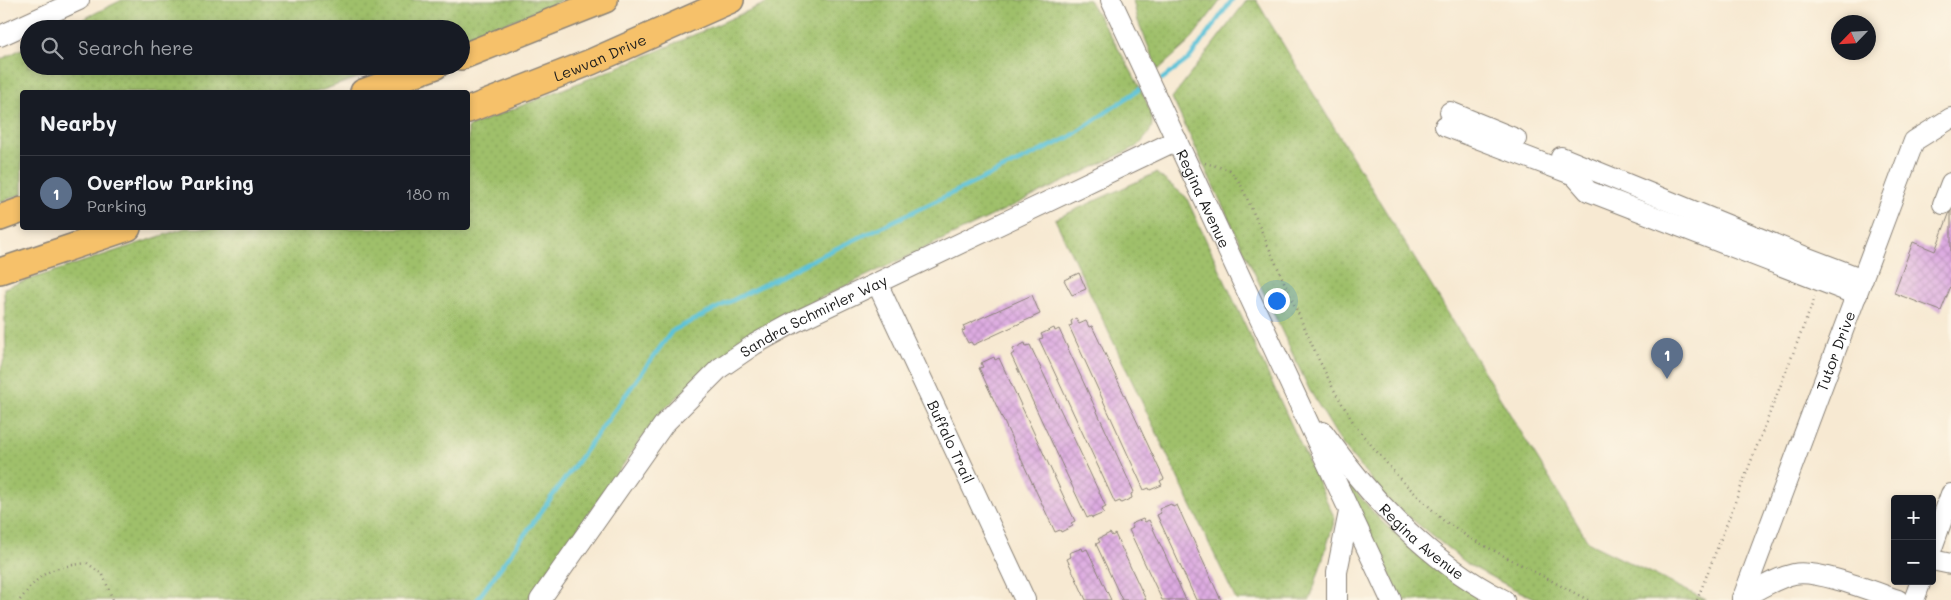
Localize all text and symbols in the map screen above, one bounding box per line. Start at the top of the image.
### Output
north arrow [1831,15,1876,60]
search box [20,20,470,75]
street label: Lewvan Drive [551,29,649,86]
icon: search [38,34,66,62]
text: Search here [78,35,194,60]
text: Nearby [40,109,117,136]
street label: Regina Avenue [1172,146,1235,251]
text: Overflow Parking [87,170,254,195]
text: 1 [52,183,60,204]
text: 180 m [405,183,450,204]
text: Parking [87,195,146,216]
street label: Sandra Schmirler Way [736,270,891,362]
your location [1264,288,1290,314]
street label: Tutor Drive [1811,308,1859,394]
pin: 1 [1651,338,1683,379]
street label: Buffalo Trail [923,397,979,486]
map controls [1891,495,1936,585]
button: + [1891,495,1936,540]
street label: Regina Avenue [1375,499,1468,584]
button: − [1891,540,1936,585]

